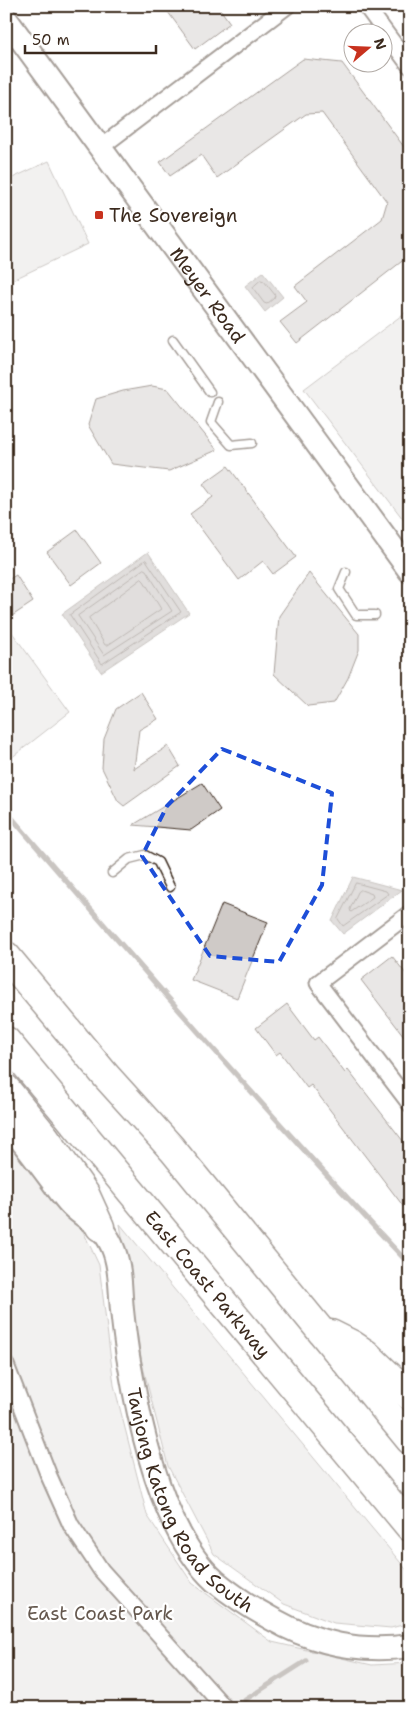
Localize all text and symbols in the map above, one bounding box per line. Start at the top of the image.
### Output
scale bar [25,22,156,54]
north arrow [344,22,394,72]
text: 50 m [32,30,70,50]
text: N [370,36,391,52]
place label: The Sovereign [109,203,237,228]
marker: The Sovereign [93,209,105,221]
street label: Meyer Road [165,242,251,348]
street label: East Coast Parkway [139,1205,277,1363]
street label: Tanjong Katong Road South [121,1386,259,1618]
park label: East Coast Park [27,1601,173,1626]

